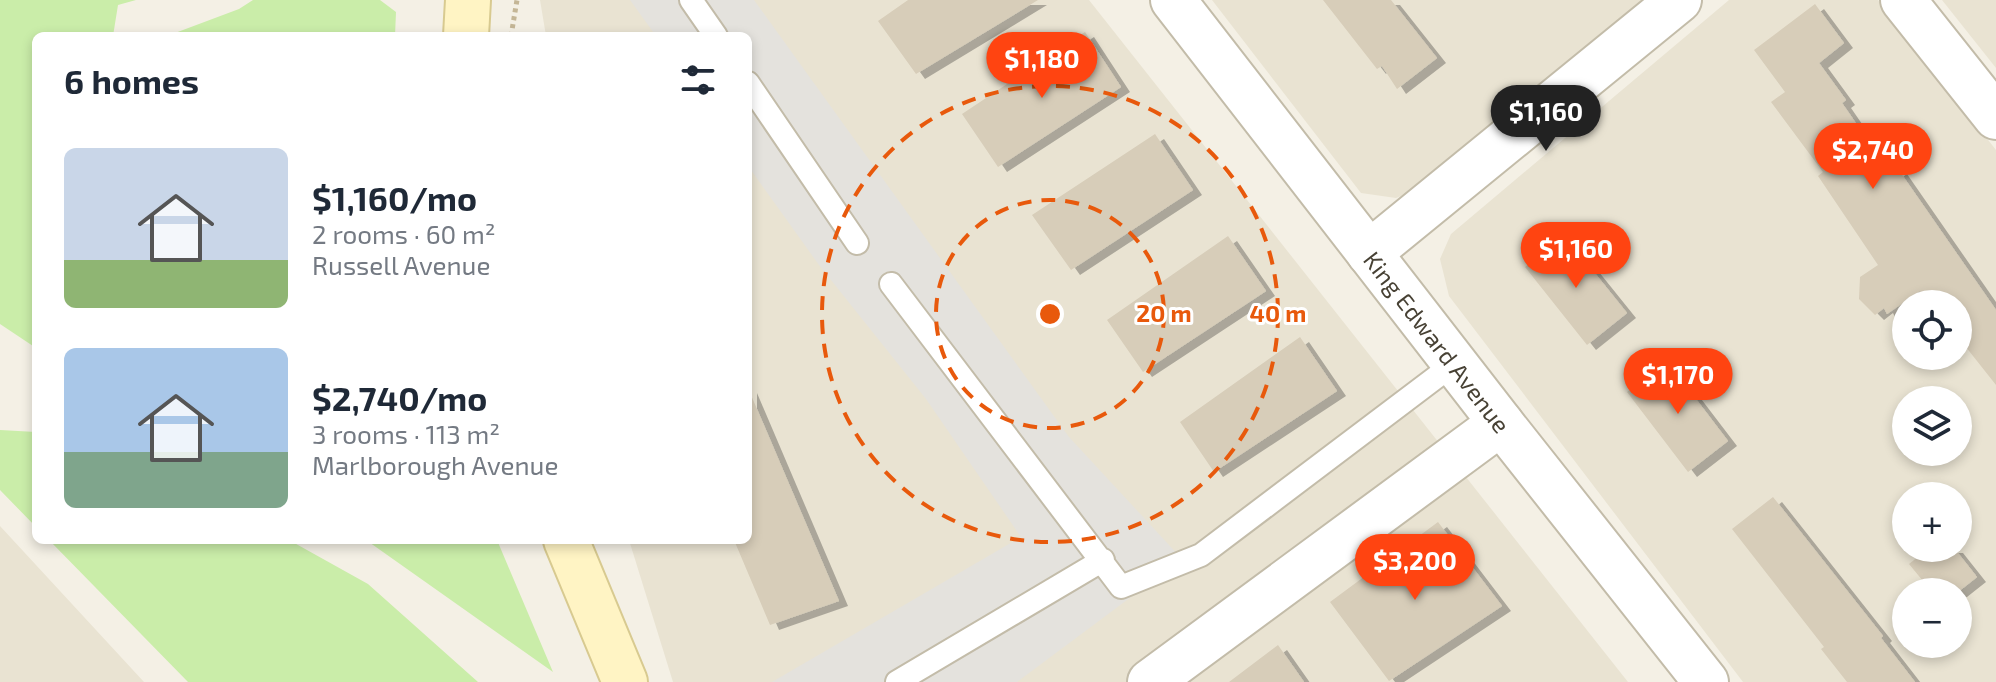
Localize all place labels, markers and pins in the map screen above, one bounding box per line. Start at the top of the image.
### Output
pin: $1,180 [977,32,1107,100]
pin: $1,160 [1481,85,1611,153]
pin: $2,740 [1808,123,1938,191]
pin: $1,160 [1511,222,1641,290]
centre of rings [1036,300,1064,328]
pin: $1,170 [1613,348,1743,416]
pin: $3,200 [1350,534,1480,602]

